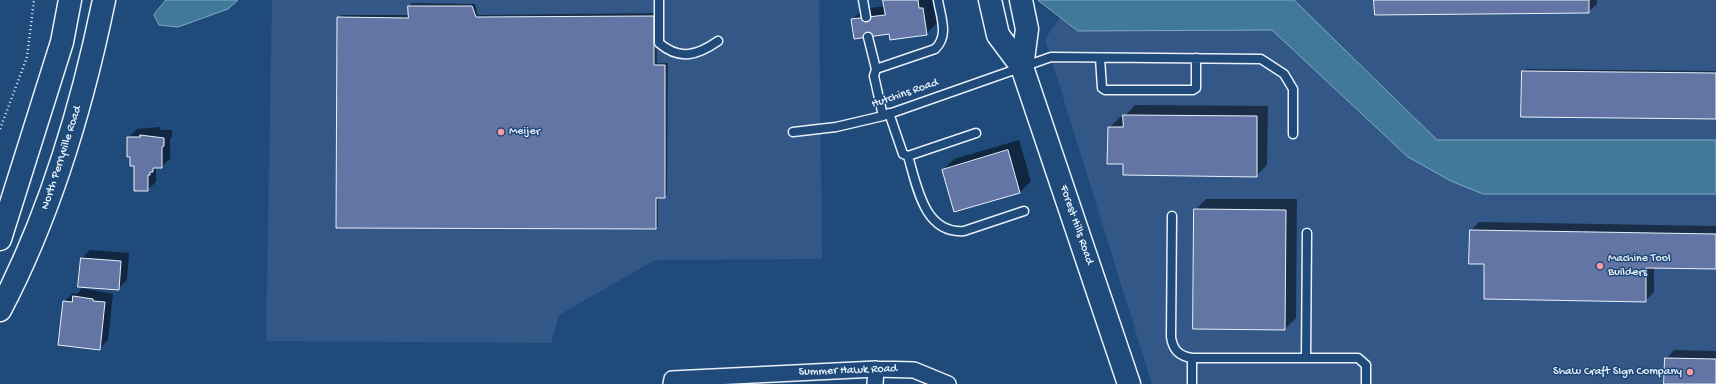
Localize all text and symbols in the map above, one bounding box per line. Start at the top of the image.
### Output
street label: Hutchins Road [870,76,940,112]
street label: North Perryville Road [38,104,86,212]
place label: Meijer [509,125,540,139]
marker: Meijer [496,127,506,137]
street label: Forest Hills Road [1056,183,1096,267]
place label: Machine Tool Builders [1608,252,1671,280]
marker: Machine Tool Builders [1595,261,1605,271]
street label: Summer Hawk Road [798,362,898,380]
place label: Shaw Craft SIgn Company [1553,365,1682,379]
marker: Shaw Craft SIgn Company [1685,367,1695,377]

